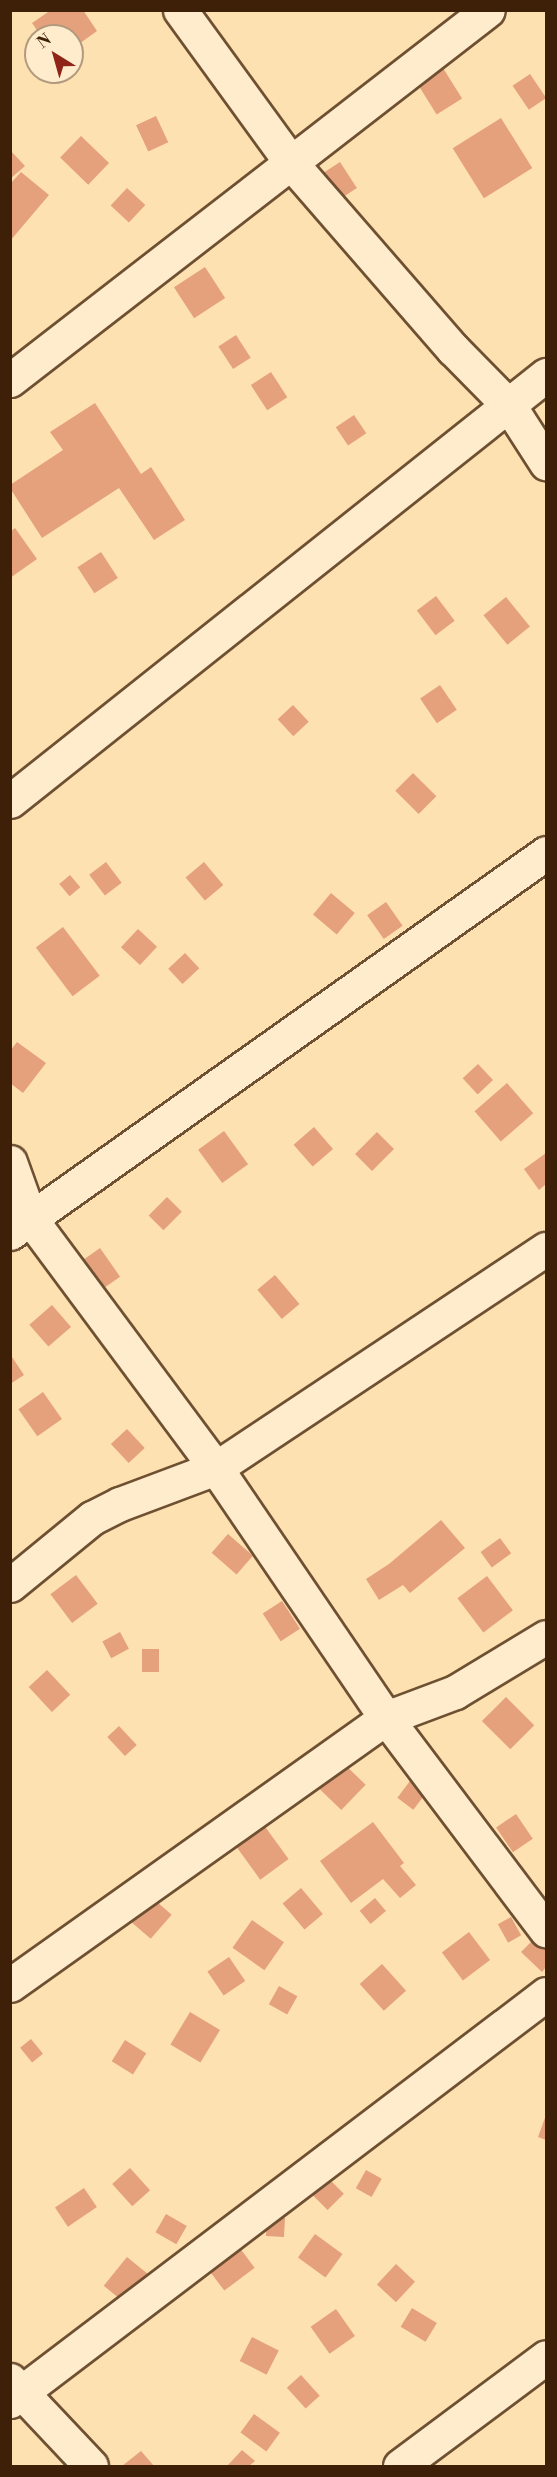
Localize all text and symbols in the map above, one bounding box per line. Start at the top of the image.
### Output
north arrow [24,24,84,84]
text: N [33,29,55,53]

